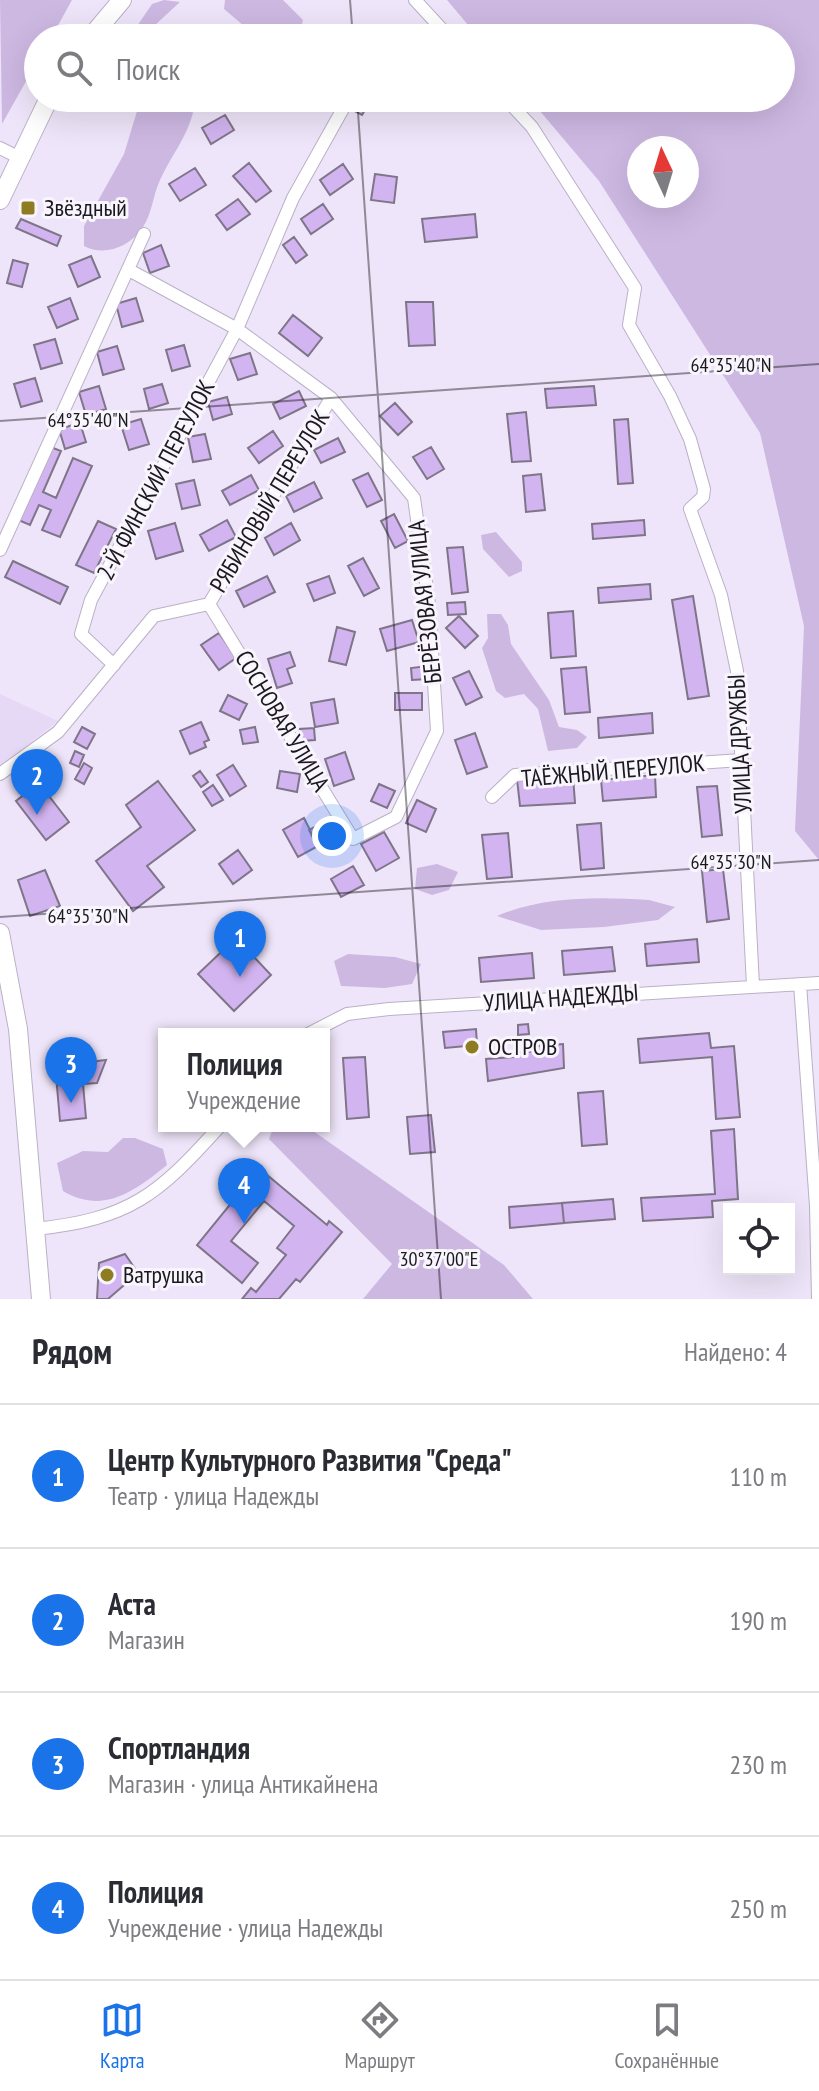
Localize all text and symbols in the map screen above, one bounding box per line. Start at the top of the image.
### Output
search box [24,24,795,112]
icon: search [52,46,96,90]
text: Поиск [116,49,180,88]
north arrow [627,136,699,208]
place label: Звёздный [44,192,127,223]
marker: Звёздный [19,199,37,217]
text: 64°35'40"N [691,352,771,378]
street label: 2-Й ФИНСКИЙ ПЕРЕУЛОК [90,374,222,585]
street label: РЯБИНОВЫЙ ПЕРЕУЛОК [203,404,336,598]
text: 64°35'40"N [48,407,128,433]
street label: БЕРЁЗОВАЯ УЛИЦА [400,518,448,685]
street label: СОСНОВАЯ УЛИЦА [228,645,337,797]
street label: УЛИЦА ДРУЖБЫ [720,674,759,814]
street label: ТАЁЖНЫЙ ПЕРЕУЛОК [520,747,706,794]
pin: 2 [11,749,63,815]
your location [312,816,352,856]
text: 64°35'30"N [691,849,771,875]
text: 64°35'30"N [48,903,128,929]
pin: 1 [214,911,266,977]
street label: УЛИЦА НАДЕЖДЫ [482,977,640,1018]
popup [158,1028,330,1132]
place label: ОСТРОВ [488,1031,557,1062]
pin: 3 [45,1037,97,1103]
marker: ОСТРОВ [463,1038,481,1056]
text: Полиция [187,1044,283,1083]
text: Учреждение [187,1083,301,1116]
pin: 4 [218,1158,270,1224]
map controls [723,1203,795,1275]
button: locate [723,1203,795,1275]
text: 30°37'00"E [400,1246,478,1272]
place label: Ватрушка [123,1259,204,1290]
marker: Ватрушка [98,1266,116,1284]
text: Рядом [32,1329,112,1373]
text: Найдено: 4 [684,1335,787,1368]
text: Центр Культурного Развития "Среда" [108,1440,512,1479]
text: 1 [52,1460,64,1493]
text: 110 m [729,1460,787,1493]
text: Театр · улица Надежды [108,1479,319,1512]
text: Аста [108,1584,156,1623]
text: 2 [52,1604,64,1637]
text: 190 m [729,1604,787,1637]
text: Магазин [108,1623,185,1656]
text: Спортландия [108,1728,250,1767]
text: 3 [52,1748,64,1781]
text: 230 m [729,1748,787,1781]
text: Магазин · улица Антикайнена [108,1767,378,1800]
text: Полиция [108,1872,204,1911]
text: 4 [52,1892,64,1925]
text: 250 m [729,1892,787,1925]
text: Учреждение · улица Надежды [108,1911,383,1944]
tab: Карта [100,1998,145,2074]
tab: Маршрут [344,1998,415,2074]
tab: Сохранённые [614,1998,719,2074]

